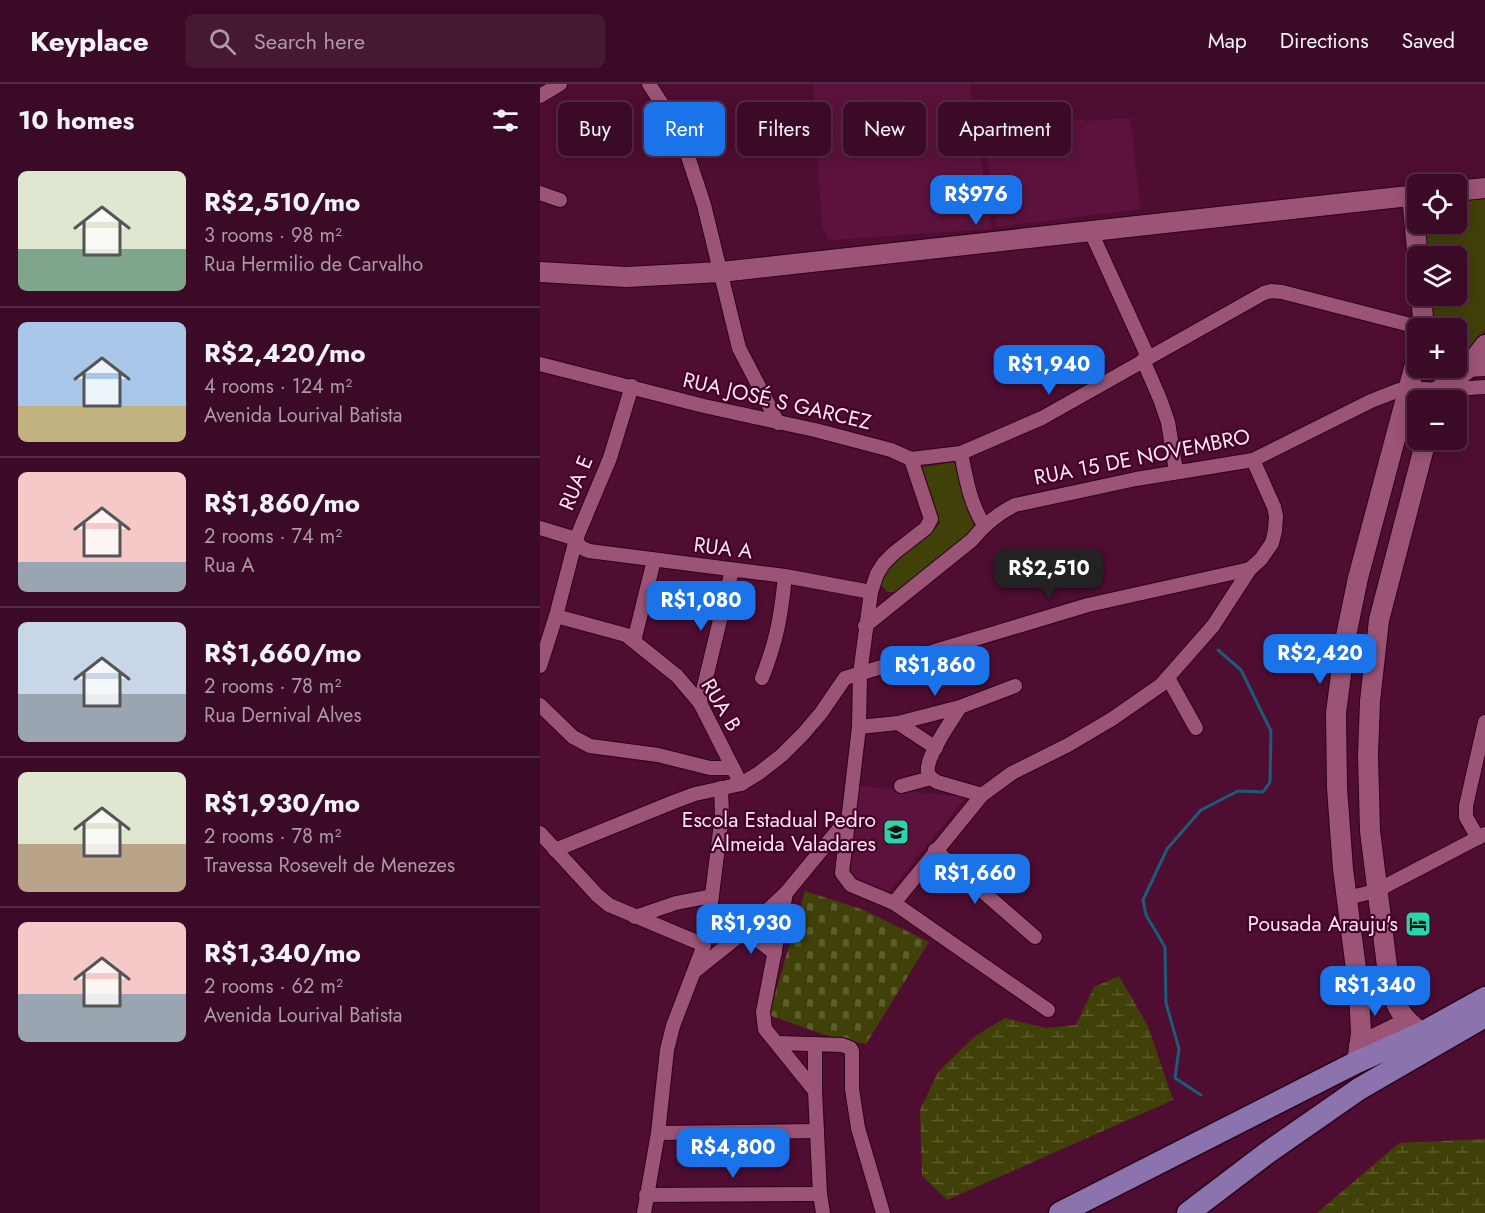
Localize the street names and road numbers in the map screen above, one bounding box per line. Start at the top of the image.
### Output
street label: RUA JOSÉ S GARCEZ [680,365,875,437]
street label: RUA 15 DE NOVEMBRO [1031,421,1253,493]
street label: RUA E [551,451,601,515]
street label: RUA A [692,530,754,566]
street label: RUA B [694,673,748,737]

